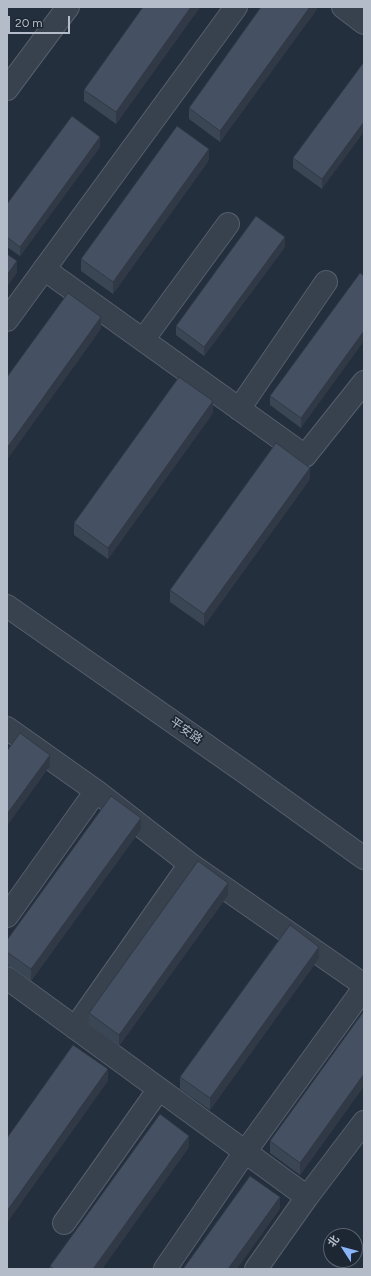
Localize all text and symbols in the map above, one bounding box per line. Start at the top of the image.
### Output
scale bar [10,8,72,34]
text: 20 m [15,16,43,30]
street label: 平安路 [167,715,205,747]
north arrow [323,1228,363,1268]
text: 北 [325,1233,342,1250]

